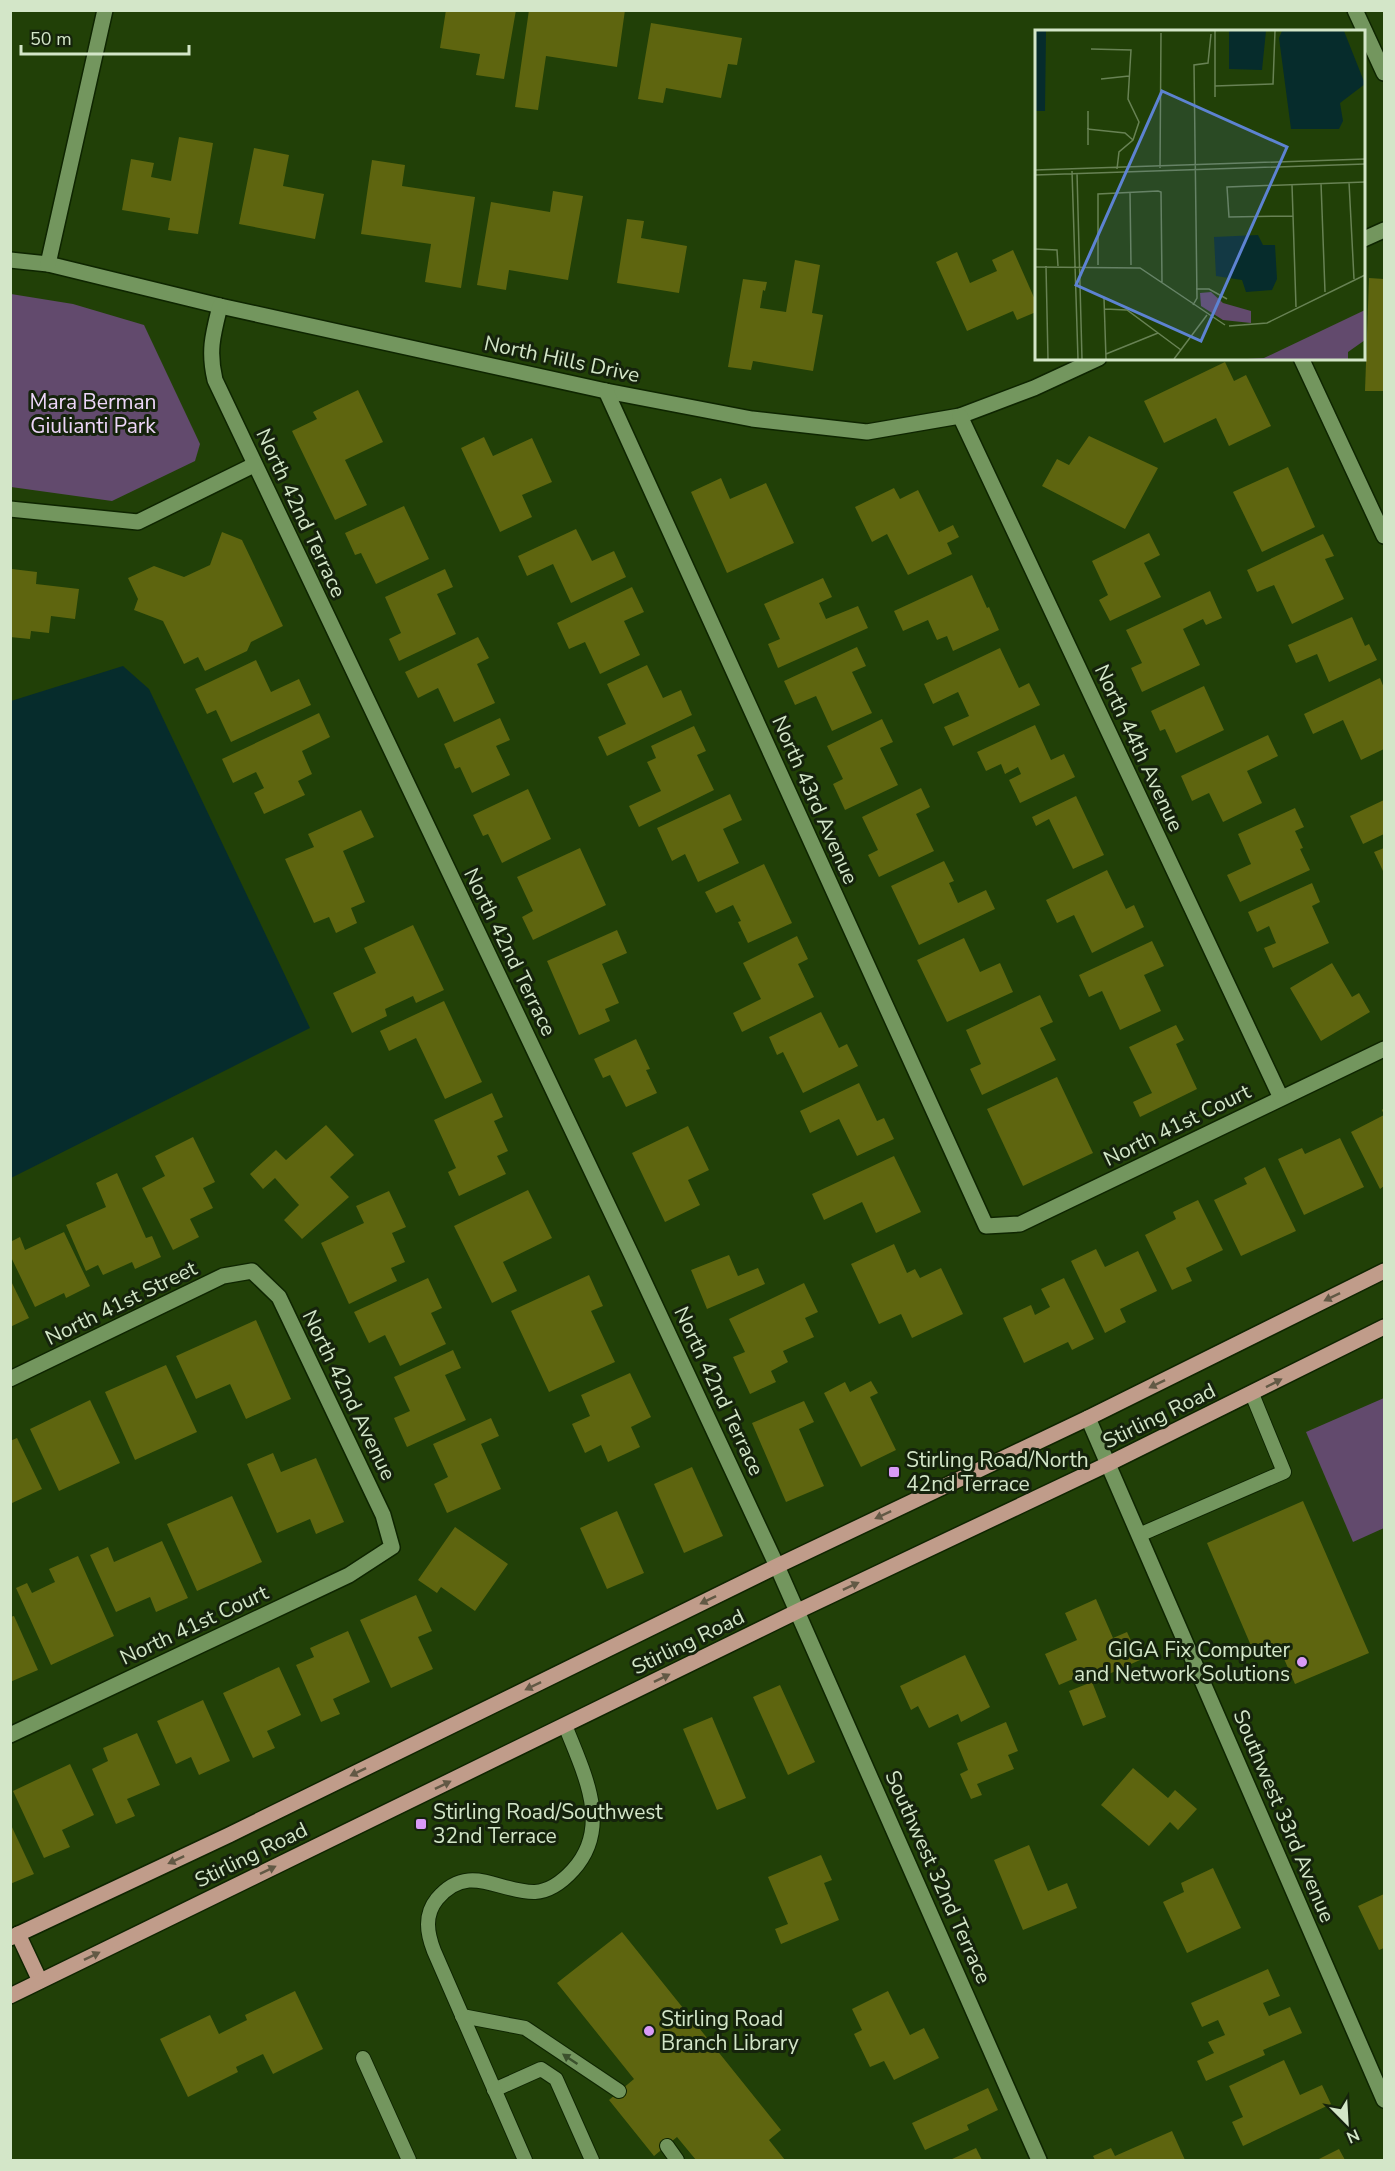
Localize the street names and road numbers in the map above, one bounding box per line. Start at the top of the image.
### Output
street label: North Hills Drive [482,329,642,389]
street label: North 42nd Terrace [249,424,353,602]
street label: North 44th Avenue [1088,660,1190,836]
street label: North 43rd Avenue [765,711,865,889]
street label: North 42nd Terrace [457,863,563,1041]
street label: North 41st Court [1099,1077,1256,1173]
street label: North 41st Street [41,1254,202,1352]
street label: North 42nd Terrace [667,1302,771,1480]
street label: North 42nd Avenue [296,1305,402,1485]
street label: Stirling Road [1098,1377,1220,1455]
street label: North 41st Court [115,1578,273,1672]
street label: Stirling Road [627,1603,749,1681]
street label: Southwest 33rd Avenue [1226,1705,1342,1927]
street label: Southwest 32nd Terrace [878,1766,998,1988]
street label: Stirling Road [190,1816,312,1894]

